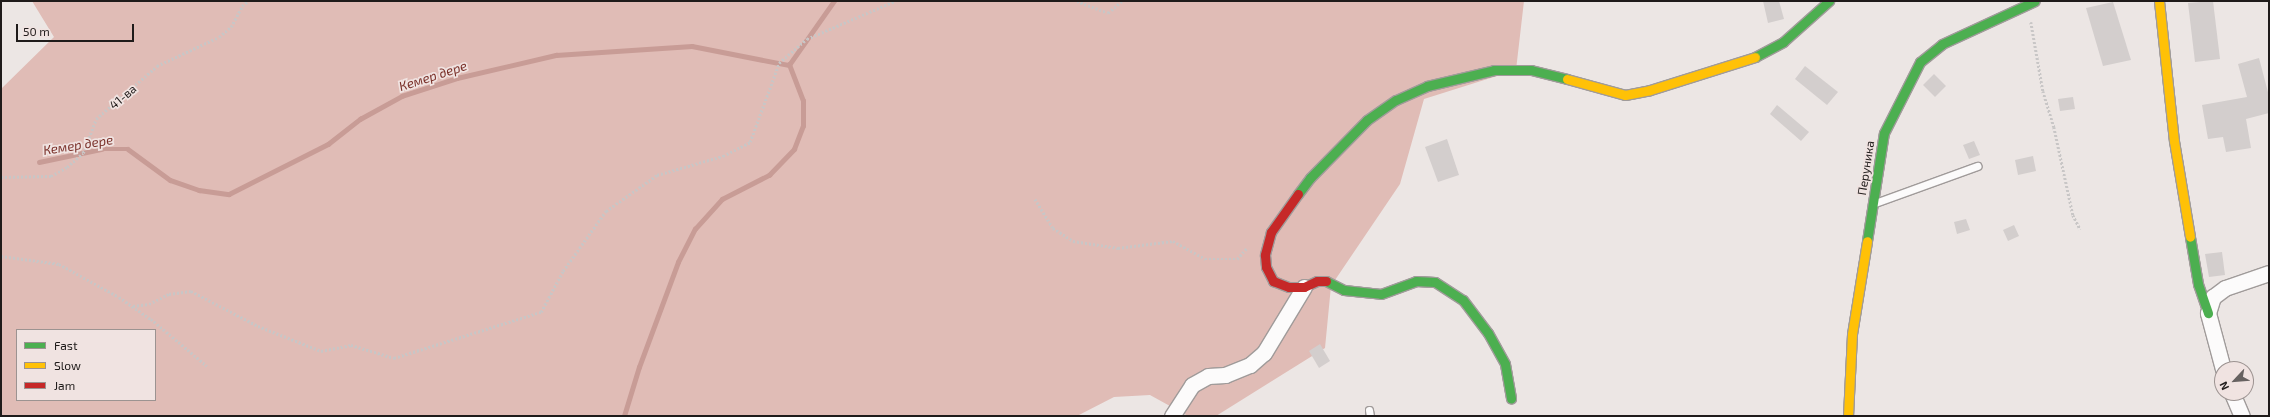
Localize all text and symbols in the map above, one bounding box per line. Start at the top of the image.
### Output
scale bar [18,16,136,42]
text: 50 m [23,24,50,38]
water label: Кемер дере [397,58,469,94]
street label: 41-ва [107,82,139,112]
water label: Кемер дере [42,132,114,158]
street label: Перуника [1855,140,1877,196]
legend [16,329,156,401]
text: Fast [54,338,77,352]
text: Slow [54,358,81,372]
north arrow [2214,361,2254,401]
text: Jam [54,378,75,392]
text: N [2216,380,2231,392]

